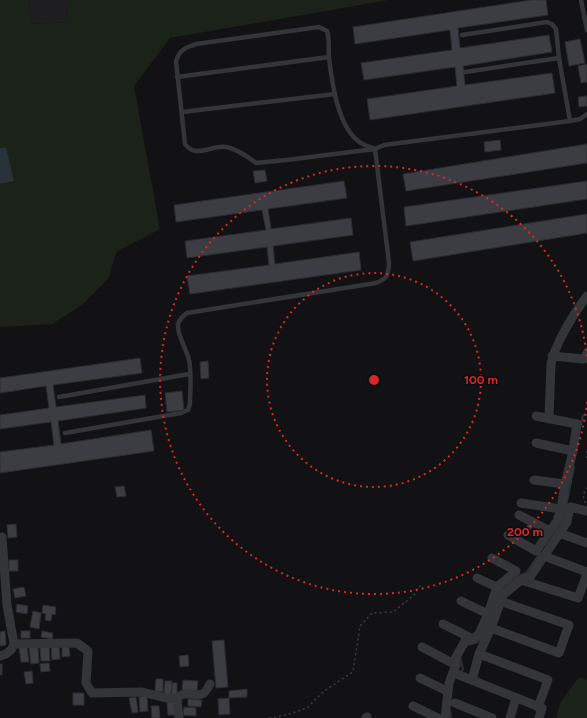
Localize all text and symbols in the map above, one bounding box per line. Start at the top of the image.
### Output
centre of rings [367,373,381,387]
text: 100 m [464,373,498,387]
text: 200 m [507,525,543,539]

